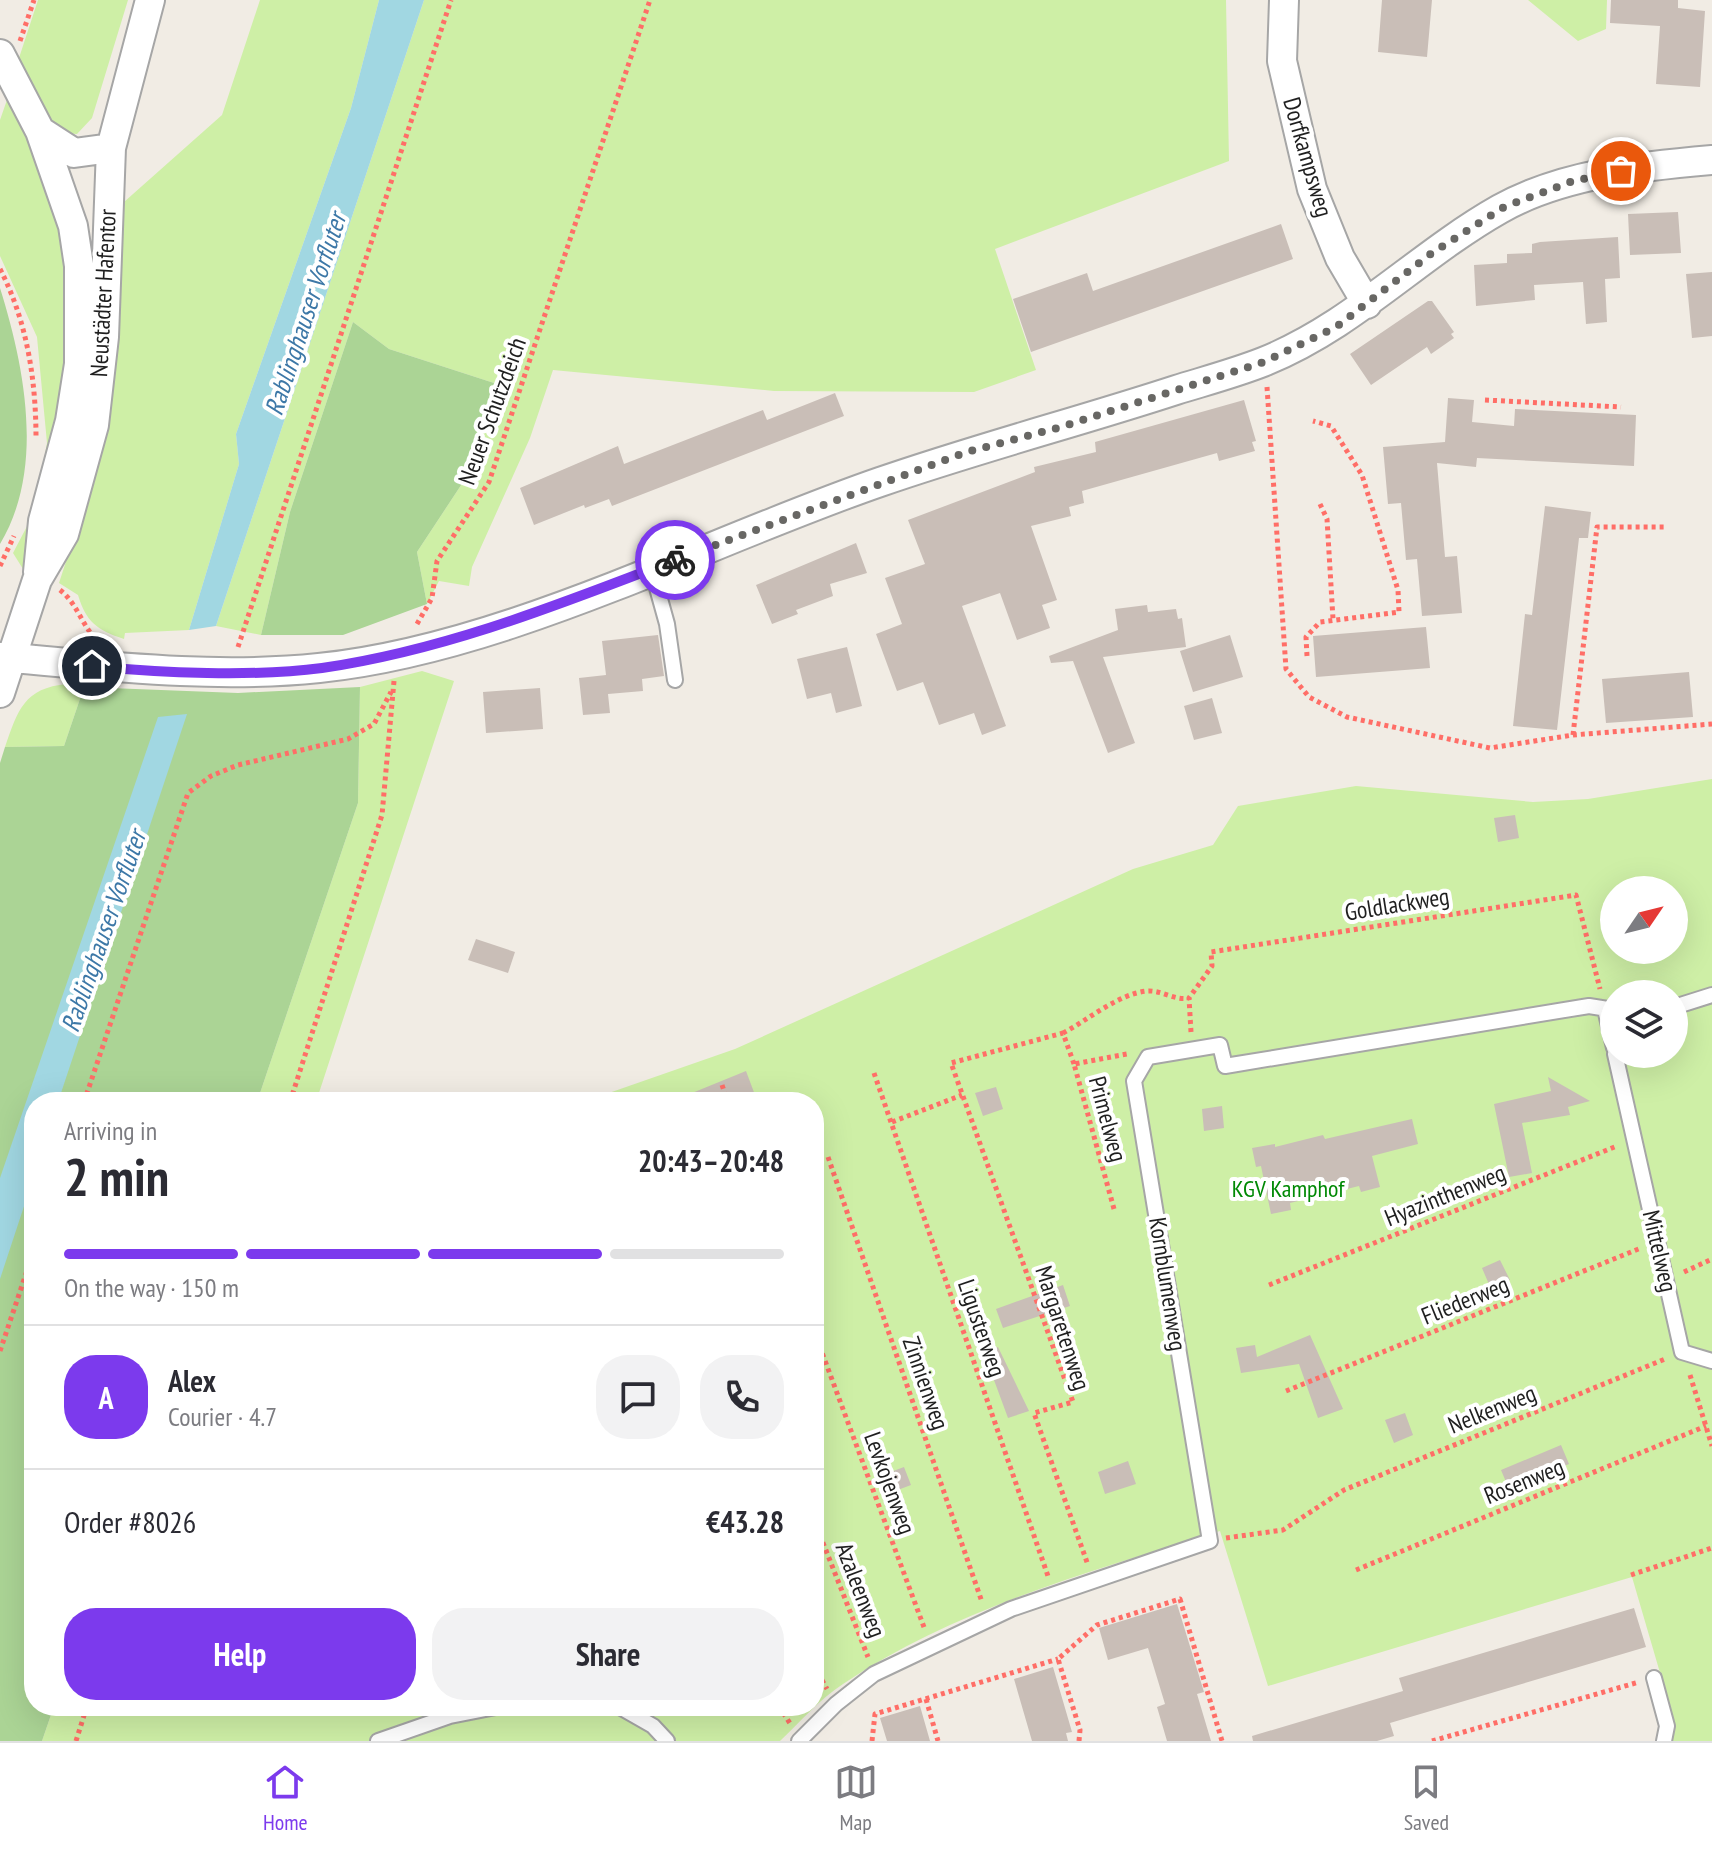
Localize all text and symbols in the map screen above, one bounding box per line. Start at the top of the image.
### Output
street label: Dorfkampsweg [1276,94,1340,220]
pin [1587,137,1655,205]
icon: bag [1599,149,1643,193]
water label: Rablinghauser Vorfluter [257,205,354,419]
street label: Neustädter Hafentor [83,208,123,378]
street label: Neuer Schutzdeich [451,333,533,489]
courier [635,520,715,600]
icon: bike [653,538,697,582]
pin [58,632,126,700]
icon: home [70,644,114,688]
water label: Rablinghauser Vorfluter [53,822,154,1036]
north arrow [1600,876,1688,964]
map controls [1600,876,1688,1068]
street label: Goldlackweg [1343,880,1451,928]
button: layers [1600,980,1688,1068]
street label: Primelweg [1082,1073,1134,1165]
text: Arriving in [64,1114,157,1147]
text: 20:43–20:48 [638,1141,784,1180]
text: 2 min [64,1143,169,1210]
street label: Hyazinthenweg [1380,1157,1510,1233]
park label: KGV Kamphof [1232,1173,1345,1204]
street label: Mittelweg [1636,1207,1684,1295]
street label: Kornblumenweg [1142,1215,1194,1353]
street label: Margaretenweg [1028,1262,1098,1394]
street label: Fliederweg [1417,1268,1513,1332]
text: On the way · 150 m [64,1271,239,1304]
street label: Ligusterweg [951,1275,1013,1381]
street label: Zinnienweg [896,1332,956,1434]
button: chat [596,1355,680,1439]
button: phone [700,1355,784,1439]
text: Alex [168,1361,216,1400]
street label: Nelkenweg [1444,1377,1540,1441]
text: A [98,1378,114,1417]
text: Courier · 4.7 [168,1400,277,1433]
street label: Levkojenweg [857,1428,923,1538]
street label: Rosenweg [1479,1451,1569,1511]
text: Order #8026 [64,1502,196,1541]
text: €43.28 [706,1502,784,1541]
street label: Azaleenweg [829,1538,893,1642]
button: Help [64,1608,416,1700]
button: Share [432,1608,784,1700]
tab: Home [263,1760,308,1836]
tab: Map [834,1760,878,1836]
tab: Saved [1404,1760,1449,1836]

